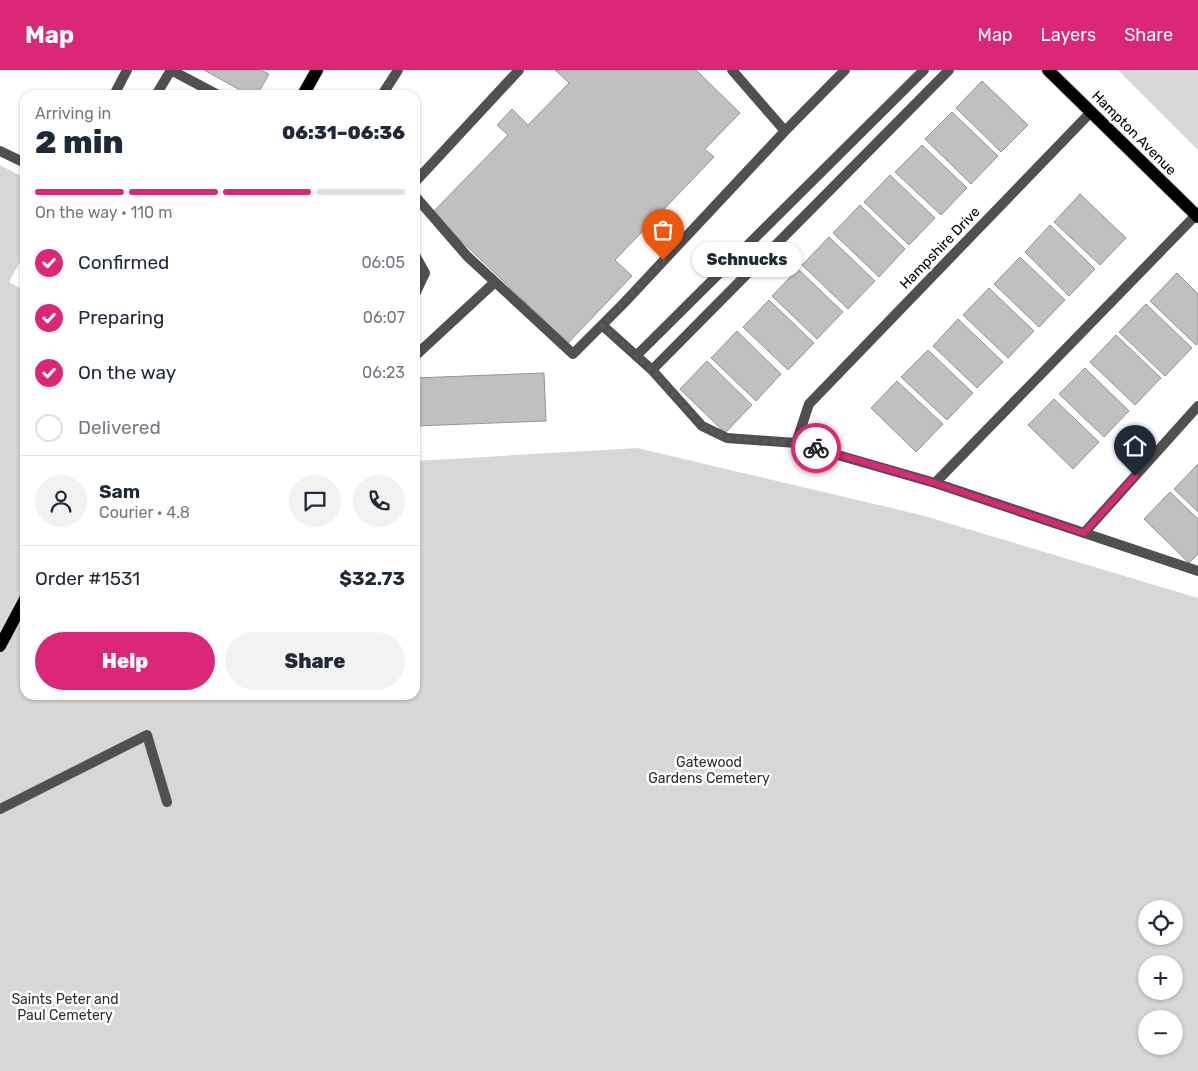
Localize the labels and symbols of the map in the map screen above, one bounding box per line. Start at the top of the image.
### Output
street label: Hampton Avenue [1088,87,1180,179]
street label: Hampshire Drive [896,203,984,293]
pin [642,209,684,260]
callout: Schnucks [693,242,803,278]
courier [791,423,841,473]
pin [1114,425,1156,476]
park label: Gatewood Gardens Cemetery [648,754,770,787]
park label: Saints Peter and Paul Cemetery [11,991,119,1024]

